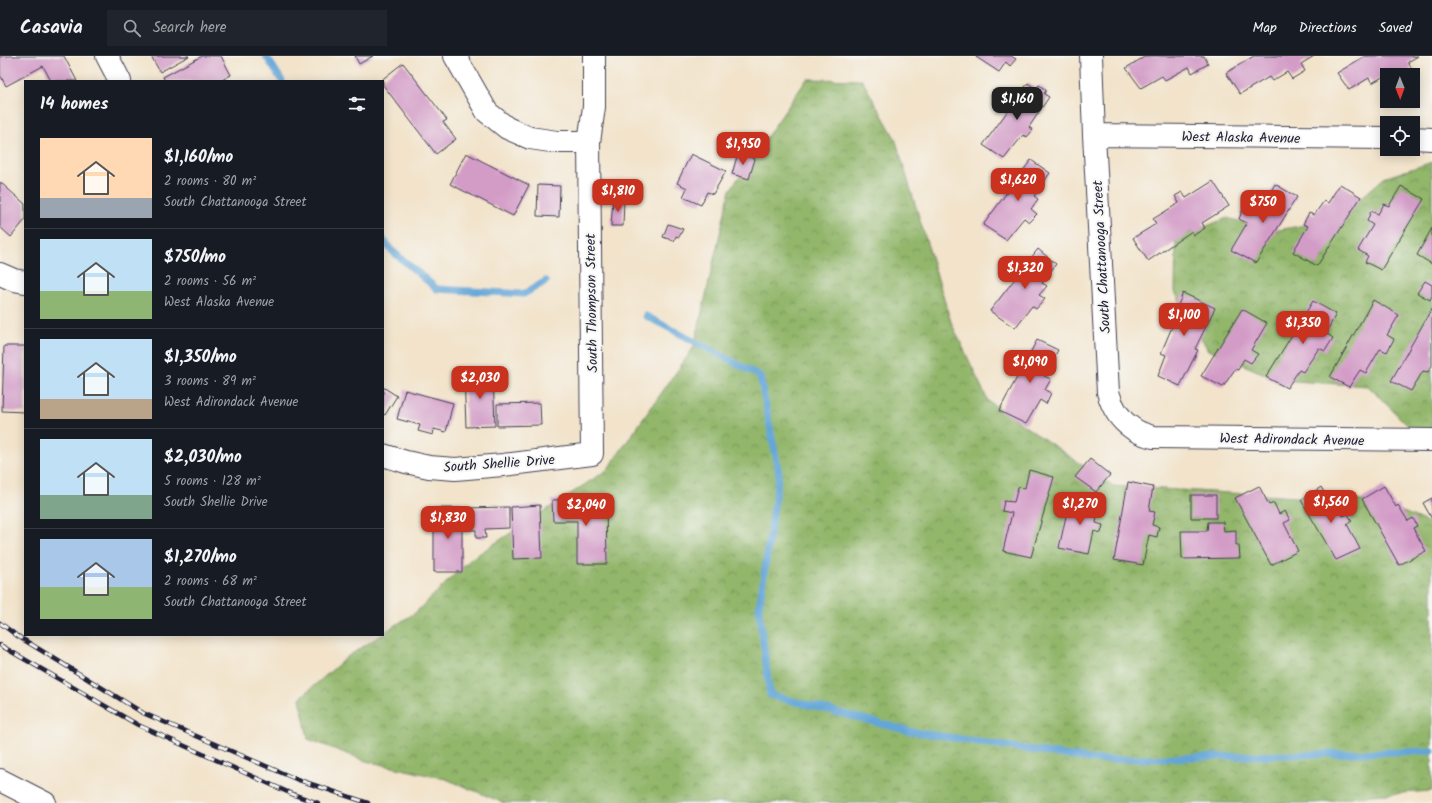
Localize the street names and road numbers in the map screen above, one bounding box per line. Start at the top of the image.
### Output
street label: West Alaska Avenue [1181,126,1301,150]
street label: South Chattanooga Street [1087,179,1117,334]
street label: South Thompson Street [580,233,604,373]
street label: West Adirondack Avenue [1219,428,1365,452]
street label: South Shellie Drive [443,449,556,479]

